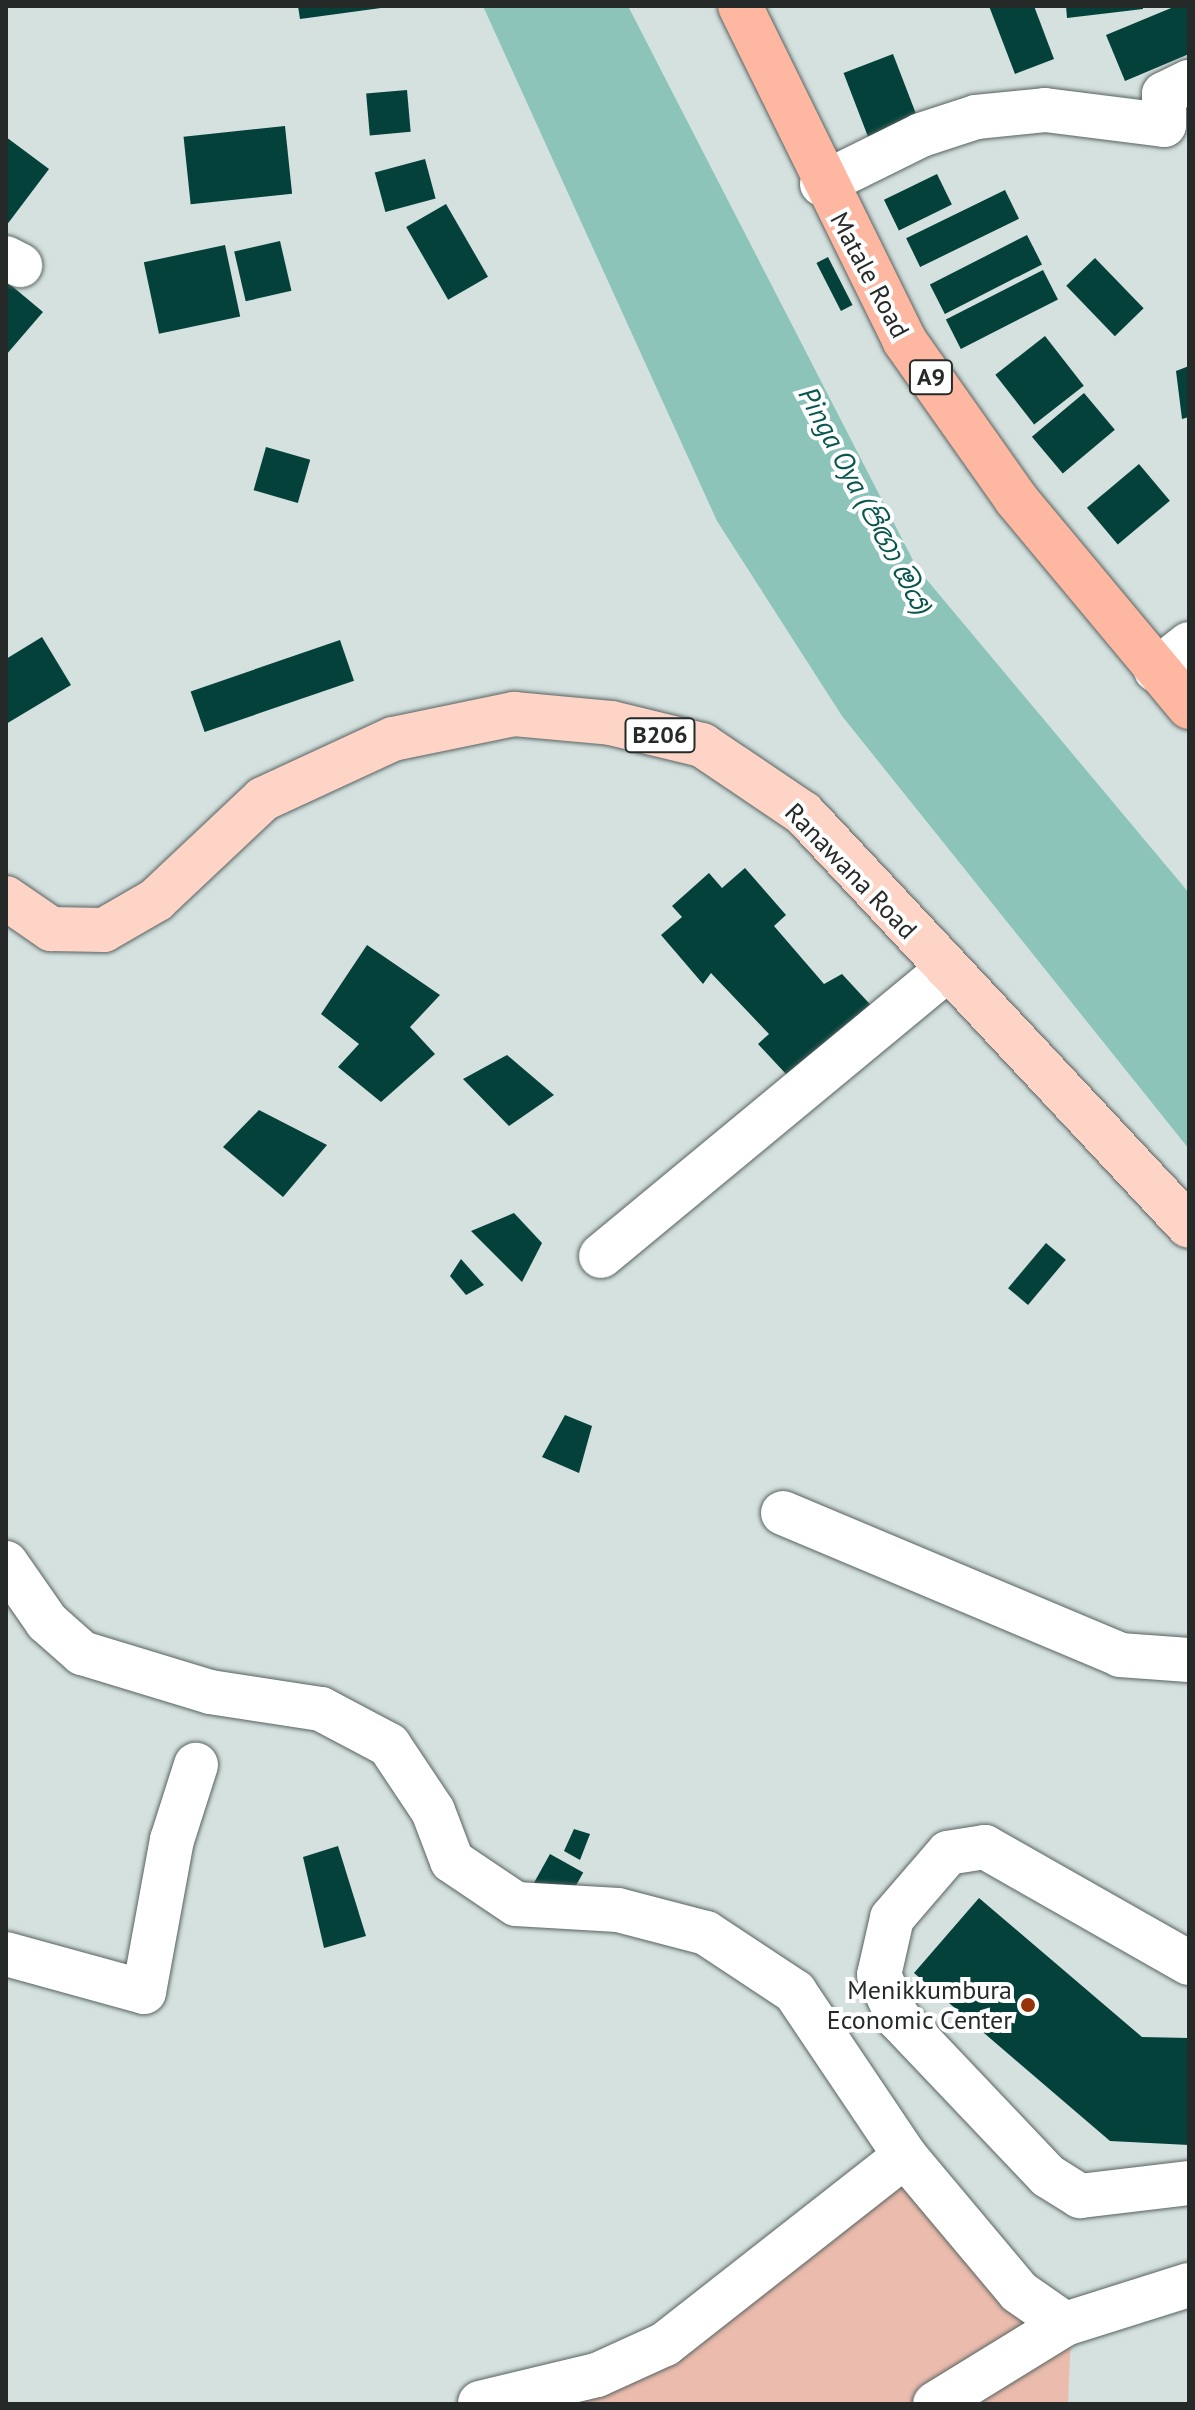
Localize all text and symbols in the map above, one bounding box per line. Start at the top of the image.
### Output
street label: Matale Road [824,207,916,343]
road number: A9 [907,357,955,397]
water label: Pinga Oya (පිඟා ඔය) [792,381,940,621]
road number: B206 [624,715,696,755]
street label: Ranawana Road [779,797,923,945]
place label: Menikkumbura Economic Center [826,1974,1012,2036]
marker: Menikkumbura Economic Center [1019,1996,1037,2014]

